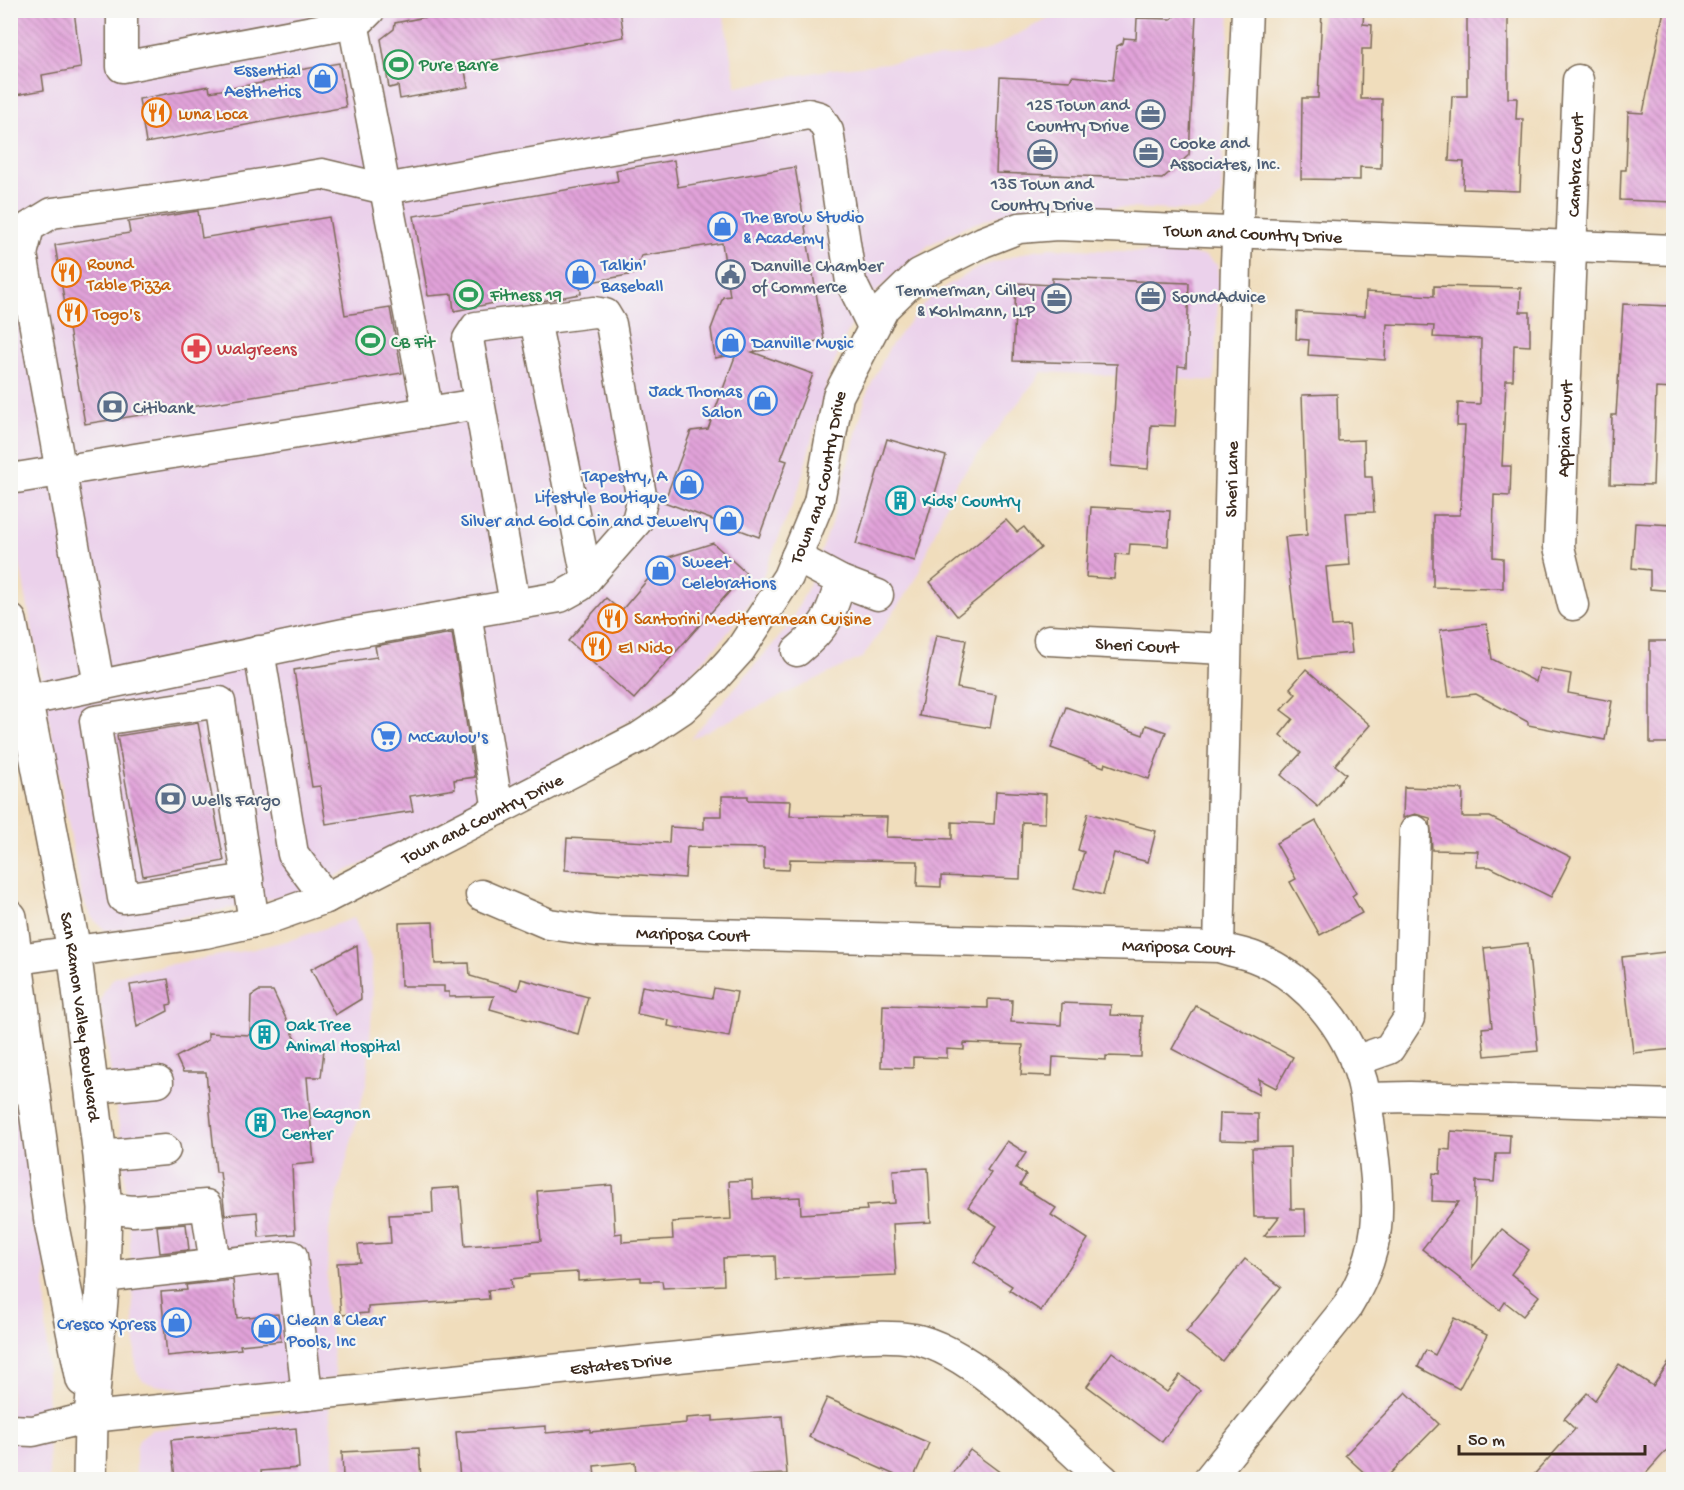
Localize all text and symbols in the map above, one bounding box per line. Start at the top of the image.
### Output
sports icon: Pure Barre [382,48,414,80]
place label: Pure Barre [418,56,499,77]
place label: Essential Aesthetics [224,61,302,103]
shop icon: Essential Aesthetics [306,63,338,95]
place label: 125 Town and Country Drive [1026,96,1130,138]
restaurant icon: Luna Loca [141,97,173,129]
office icon: 125 Town and Country Drive [1134,98,1166,130]
place label: Luna Loca [178,105,249,126]
street label: Cambra Court [1564,111,1590,217]
place label: Cooke and Associates, Inc. [1170,134,1281,176]
office icon: Cooke and Associates, Inc. [1133,136,1165,168]
office icon: 135 Town and Country Drive [1026,138,1058,170]
place label: 135 Town and Country Drive [990,175,1095,217]
place label: The Brow Studio & Academy [742,208,864,250]
shop icon: The Brow Studio & Academy [706,210,738,242]
street label: Town and Country Drive [1162,221,1343,250]
place label: Round Table Pizza [86,255,172,297]
place label: Talkin' Baseball [600,256,664,298]
restaurant icon: Round Table Pizza [50,257,82,289]
place label: Danville Chamber of Commerce [751,257,885,299]
shop icon: Talkin' Baseball [564,258,596,290]
public building icon: Danville Chamber of Commerce [715,259,747,291]
sports icon: Fitness 19 [453,278,485,310]
office icon: SoundAdvice [1135,280,1167,312]
place label: Temmerman, Cilley & Kohlmann, LLP [896,281,1036,323]
office icon: Temmerman, Cilley & Kohlmann, LLP [1040,283,1072,315]
place label: Fitness 19 [489,286,562,307]
place label: SoundAdvice [1172,288,1266,309]
restaurant icon: Togo's [56,297,88,329]
place label: Togo's [92,305,141,326]
sports icon: CB Fit [354,325,386,357]
shop icon: Danville Music [715,326,747,358]
pharmacy icon: Walgreens [180,332,212,364]
place label: CB Fit [391,333,436,354]
place label: Danville Music [751,334,854,355]
place label: Walgreens [217,340,298,361]
street label: Appian Court [1554,379,1579,477]
place label: Jack Thomas Salon [649,382,743,424]
shop icon: Jack Thomas Salon [747,384,779,416]
street label: Town and Country Drive [786,386,853,568]
bank icon: Citibank [96,391,128,423]
place label: Citibank [133,399,196,420]
street label: Sheri Lane [1222,440,1245,518]
place label: Tapestry, A Lifestyle Boutique [535,467,668,509]
shop icon: Tapestry, A Lifestyle Boutique [672,469,704,501]
building icon: Kids' Country [885,484,917,516]
place label: Kids' Country [922,492,1021,513]
shop icon: Silver and Gold Coin and Jewelry [713,504,745,536]
place label: Silver and Gold Coin and Jewelry [461,512,708,533]
place label: Sweet Celebrations [682,553,777,595]
shop icon: Sweet Celebrations [645,555,677,587]
restaurant icon: Santorini Mediterranean Cuisine [597,602,629,634]
place label: Santorini Mediterranean Cuisine [634,610,872,631]
restaurant icon: El Nido [581,631,613,663]
street label: Sheri Court [1095,634,1180,660]
place label: El Nido [618,639,673,660]
supermarket icon: McCaulou's [371,720,403,752]
place label: McCaulou's [408,728,489,749]
street label: Town and Country Drive [398,770,568,871]
bank icon: Wells Fargo [155,783,187,815]
place label: Wells Fargo [192,791,281,812]
street label: San Ramon Valley Boulevard [54,910,104,1124]
street label: Mariposa Court [636,924,751,948]
street label: Mariposa Court [1121,937,1238,964]
place label: Oak Tree Animal Hospital [286,1016,400,1058]
building icon: Oak Tree Animal Hospital [249,1018,281,1050]
place label: The Gagnon Center [281,1104,371,1146]
building icon: The Gagnon Center [245,1106,277,1138]
shop icon: Cresco Xpress [161,1307,193,1339]
place label: Clean & Clear Pools, Inc [286,1311,386,1353]
shop icon: Clean & Clear Pools, Inc [250,1313,282,1345]
place label: Cresco Xpress [57,1315,157,1336]
street label: Estates Drive [569,1350,673,1381]
scale bar [1459,1418,1645,1456]
text: 50 m [1468,1431,1505,1452]

